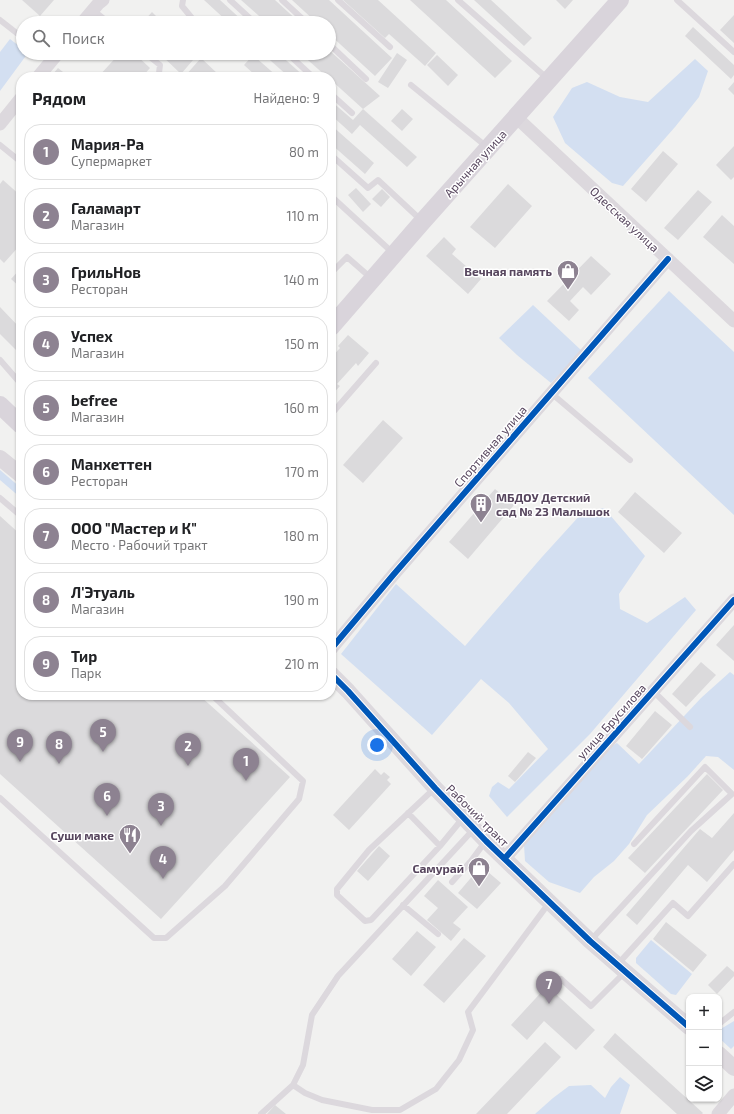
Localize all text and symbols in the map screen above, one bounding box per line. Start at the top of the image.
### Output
search box [16,16,336,60]
icon: search [30,27,52,49]
text: Поиск [62,29,105,47]
text: Рядом [32,88,86,108]
text: Найдено: 9 [254,90,320,106]
street label: Арычная улица [441,126,510,200]
text: Мария-Ра [71,135,144,153]
text: 1 [43,144,49,160]
text: 80 m [289,144,319,160]
text: Супермаркет [71,153,152,169]
street label: Одесская улица [587,184,662,255]
text: Галамарт [71,199,141,217]
text: 2 [42,208,50,224]
text: 110 m [287,208,319,224]
text: Магазин [71,217,124,233]
shop icon: Вечная память [555,258,581,291]
text: ГрильНов [71,263,141,281]
place label: Вечная память [464,264,553,278]
text: 3 [42,272,50,288]
text: 140 m [284,272,319,288]
text: Ресторан [71,281,128,297]
text: Успех [71,327,113,345]
text: 4 [42,336,50,352]
text: 150 m [285,336,319,352]
text: Магазин [71,345,124,361]
text: befree [71,391,118,409]
text: 5 [42,400,50,416]
text: 160 m [284,400,319,416]
street label: Спортивная улица [451,402,530,490]
text: Магазин [71,409,124,425]
text: Манхеттен [71,455,152,473]
text: 6 [42,464,50,480]
text: 170 m [285,464,319,480]
text: Ресторан [71,473,128,489]
place label: МБДОУ Детский сад № 23 Малышок [496,490,610,518]
building icon: МБДОУ Детский сад № 23 Малышок [468,491,494,524]
text: ООО "Мастер и К" [71,519,197,537]
text: 7 [43,528,49,544]
text: 180 m [284,528,319,544]
text: Место · Рабочий тракт [71,537,208,553]
text: Л'Этуаль [71,583,135,601]
text: 8 [42,592,50,608]
text: 190 m [284,592,319,608]
text: Магазин [71,601,124,617]
text: Тир [71,647,97,665]
text: 9 [42,656,50,672]
text: 210 m [284,656,319,672]
text: Парк [71,665,101,681]
street label: улица Брусилова [574,680,649,762]
pin: 5 [90,719,116,752]
pin: 9 [7,729,33,762]
pin: 8 [46,731,72,764]
pin: 2 [175,733,201,766]
your location [367,735,387,755]
pin: 1 [233,748,259,781]
street label: Рабочий тракт [444,781,512,849]
pin: 6 [94,783,120,816]
pin: 3 [148,793,174,826]
restaurant icon: Суши маке [117,822,143,855]
place label: Суши маке [50,828,114,842]
pin: 4 [150,846,176,879]
shop icon: Самурай [466,855,492,888]
place label: Самурай [412,861,464,875]
pin: 7 [536,971,562,1004]
map controls [686,994,722,1102]
button: + [686,994,722,1030]
button: − [686,1030,722,1066]
button: layers [686,1066,722,1102]

